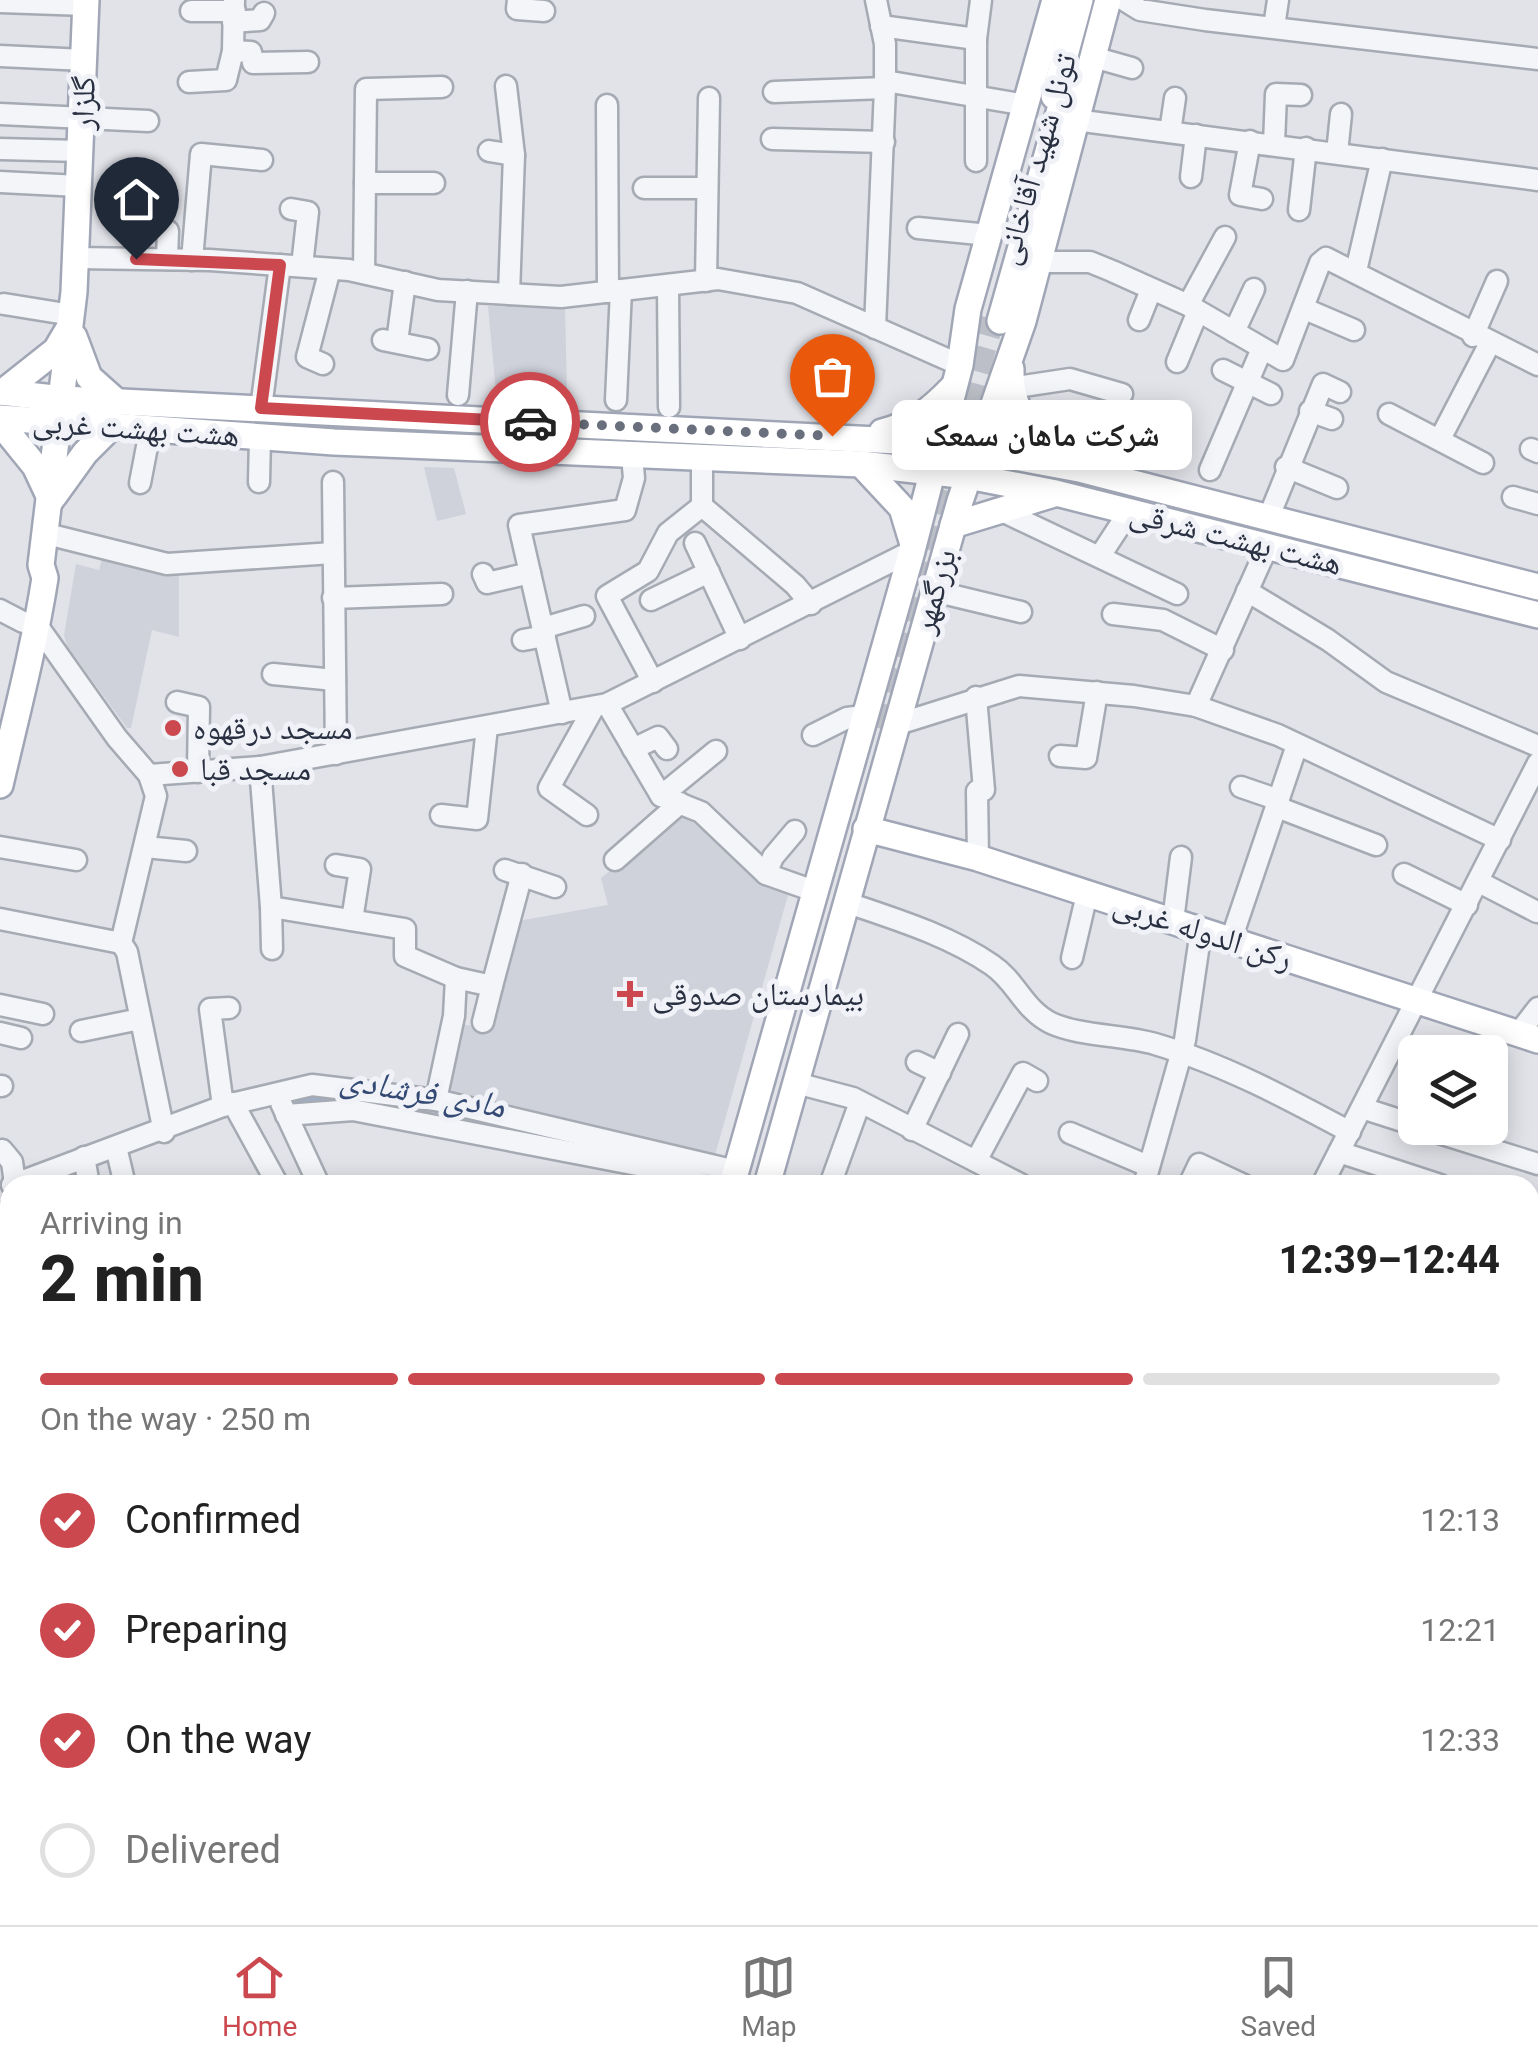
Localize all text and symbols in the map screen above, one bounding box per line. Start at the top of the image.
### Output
street label: تونل شهید آقاخانی [988,49,1085,269]
street label: گلزار [63,75,103,132]
pin [94,157,179,260]
icon: home [109,172,164,227]
pin [790,334,875,437]
icon: bag [805,349,860,404]
courier [480,372,580,472]
icon: car [503,395,558,450]
callout: شرکت ماهان سمعک [892,401,1192,471]
street label: هشت بهشت غربی [31,402,241,455]
text: شرکت ماهان سمعک [924,416,1160,454]
street label: هشت بهشت شرقی [1126,493,1346,584]
street label: بزرگمهر [904,545,964,638]
place label: مسجد درقهوه [193,709,353,747]
marker: مسجد درقهوه [162,717,184,739]
place label: مسجد قبا [200,750,311,788]
marker: مسجد قبا [169,758,191,780]
street label: رکن الدوله غربی [1108,884,1297,979]
place label: بیمارستان صدوقی [652,975,864,1014]
marker: بیمارستان صدوقی [617,981,643,1007]
map controls [1398,1035,1508,1145]
button: layers [1398,1035,1508,1145]
water label: مادی فرشادی [337,1057,509,1128]
text: Arriving in [40,1204,183,1242]
text: 12:39–12:44 [1279,1238,1500,1282]
text: 2 min [40,1241,204,1317]
text: On the way · 250 m [40,1400,311,1438]
icon: check [40,1493,95,1548]
text: Confirmed [125,1498,301,1542]
text: 12:13 [1420,1501,1500,1539]
icon: check [40,1603,95,1658]
text: Preparing [125,1608,288,1652]
text: 12:21 [1420,1611,1500,1649]
icon: check [40,1713,95,1768]
text: On the way [125,1718,311,1762]
text: 12:33 [1420,1721,1500,1759]
text: Delivered [125,1828,281,1872]
tab: Home [222,1950,297,2043]
tab: Map [741,1950,797,2043]
tab: Saved [1240,1950,1316,2043]

